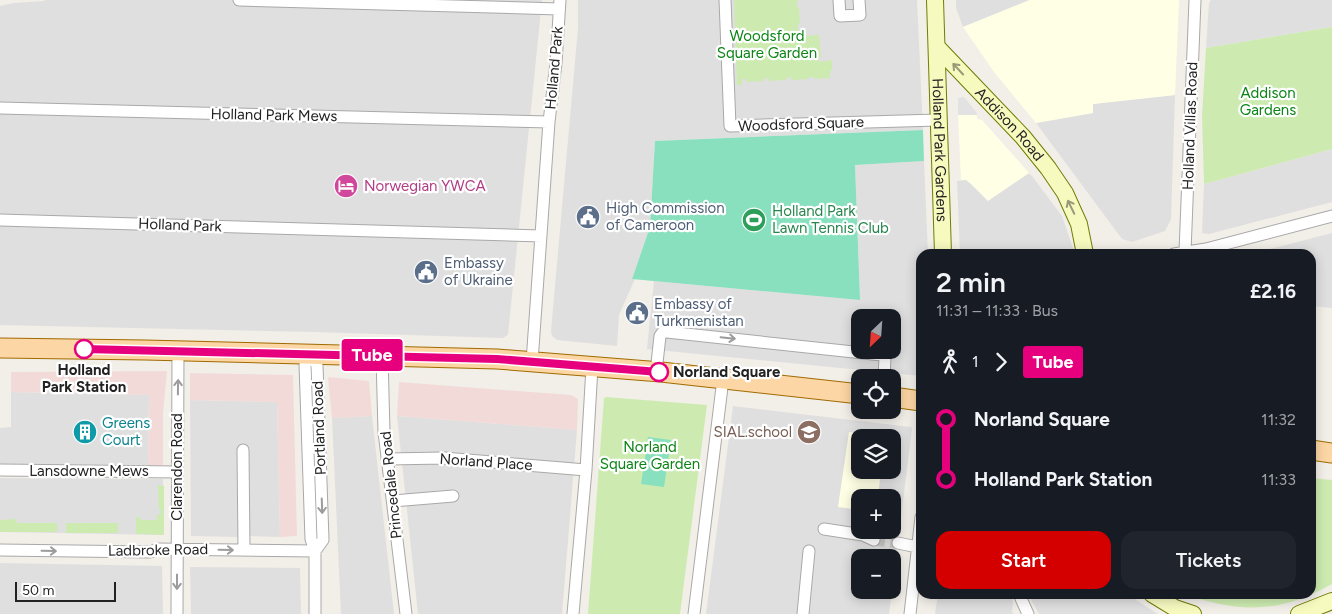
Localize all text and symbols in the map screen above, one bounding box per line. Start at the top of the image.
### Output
street label: Holland Park [541,25,567,110]
park label: Woodsford Square Garden [717,27,817,62]
street label: Holland Villas Road [1179,62,1201,190]
one-way arrow [952,63,963,76]
street label: Holland Park Gardens [928,78,951,222]
street label: Addison Road [971,84,1048,165]
park label: Addison Gardens [1240,84,1296,119]
street label: Holland Park Mews [210,105,338,125]
street label: Woodsford Square [738,113,864,135]
hotel icon: Norwegian YWCA [333,173,359,199]
place label: Norwegian YWCA [364,177,486,195]
place label: High Commission of Cameroon [606,199,725,234]
one-way arrow [1066,200,1076,215]
place label: Holland Park Lawn Tennis Club [772,202,889,237]
public building icon: High Commission of Cameroon [575,204,601,230]
sports icon: Holland Park Lawn Tennis Club [741,207,767,233]
street label: Holland Park [138,215,223,235]
place label: Embassy of Ukraine [444,254,513,289]
public building icon: Embassy of Ukraine [413,259,439,285]
text: 2 min [936,265,1006,299]
text: £2.16 [1250,280,1296,303]
place label: Embassy of Turkmenistan [654,295,744,330]
public building icon: Embassy of Turkmenistan [624,300,650,326]
text: 11:31 – 11:33 · Bus [936,301,1058,320]
north arrow [851,309,901,359]
map controls [851,309,901,599]
one-way arrow [720,333,736,343]
marker: Holland Park Station [74,339,94,359]
line badge: Tube [337,339,407,371]
text: Tube [352,344,392,366]
icon: walk [936,348,964,376]
icon: forward [987,348,1015,376]
text: Tube [1033,351,1073,373]
text: 1 [972,352,979,371]
place label: Holland Park Station [42,361,126,396]
marker: Norland Square [649,362,669,382]
place label: Norland Square [673,363,781,381]
button: locate [851,369,901,419]
one-way arrow [173,380,183,396]
street label: Portland Road [308,381,330,475]
text: Norland Square [974,408,1110,431]
text: 11:32 [1261,410,1296,429]
street label: Clarendon Road [168,413,186,521]
place label: Greens Court [102,414,150,449]
building icon: Greens Court [72,419,98,445]
school or university icon: SIAL.school [796,419,822,445]
place label: SIAL.school [713,423,792,441]
button: layers [851,429,901,479]
street label: Princedale Road [376,430,406,540]
park label: Norland Square Garden [600,438,700,473]
street label: Norland Place [439,450,533,474]
street label: Lansdowne Mews [29,462,149,480]
text: Holland Park Station [974,468,1152,491]
text: 11:33 [1261,470,1296,489]
button: + [851,489,901,539]
one-way arrow [317,498,327,514]
button: Start [936,531,1111,589]
button: Tickets [1121,531,1296,589]
street label: Ladbroke Road [108,540,208,560]
one-way arrow [218,545,234,555]
one-way arrow [40,546,56,556]
button: − [851,549,901,599]
one-way arrow [172,573,182,589]
scale bar [15,579,116,602]
text: 50 m [22,582,54,599]

